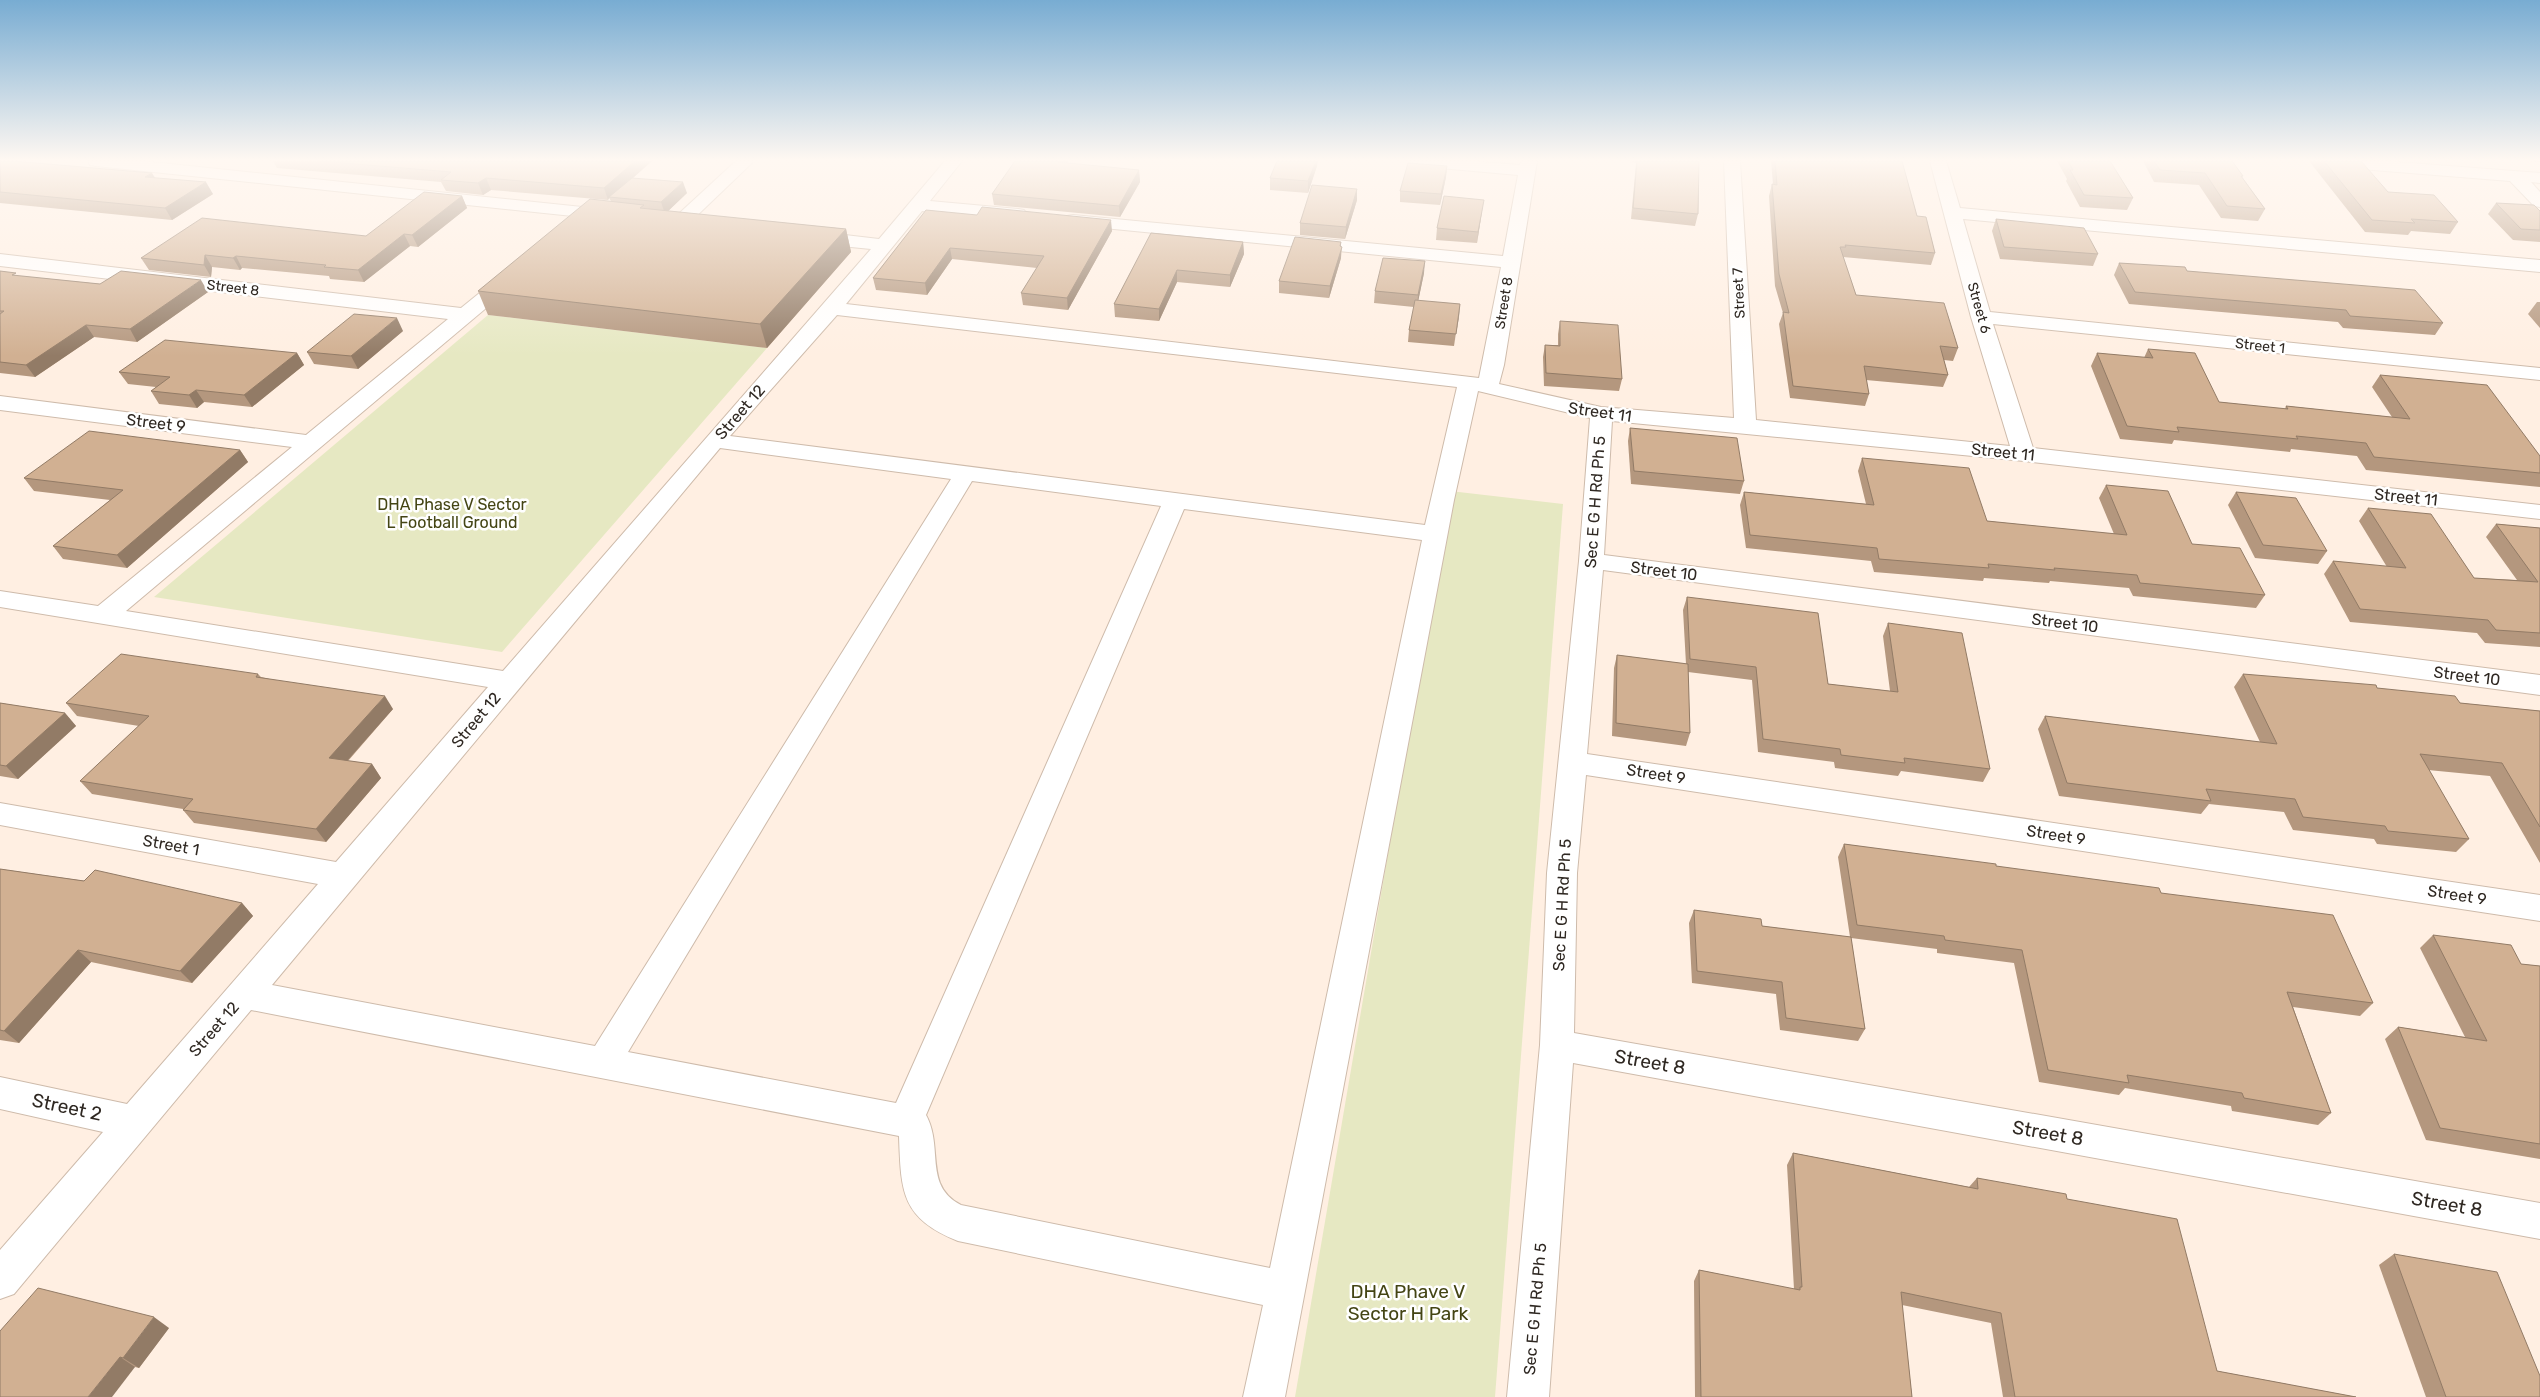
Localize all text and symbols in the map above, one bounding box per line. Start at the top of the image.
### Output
street label: Street 7 [1729,267,1749,319]
street label: Street 8 [1491,275,1517,330]
street label: Street 8 [206,276,260,300]
street label: Street 6 [1964,280,1994,336]
street label: Street 1 [2234,335,2286,357]
street label: Street 12 [711,381,769,443]
street label: Street 11 [1567,398,1633,426]
street label: Street 9 [125,410,187,436]
street label: Sec E G H Rd Ph 5 [1581,435,1609,569]
street label: Street 11 [1970,439,2036,465]
street label: Street 11 [2373,484,2439,510]
park label: DHA Phase V Sector L Football Ground [377,495,527,532]
street label: Street 10 [1629,557,1699,585]
street label: Street 10 [2030,609,2100,637]
street label: Street 10 [2432,662,2502,690]
street label: Street 12 [447,688,505,752]
street label: Street 9 [1625,760,1687,788]
street label: Street 9 [2025,821,2087,849]
street label: Street 1 [141,831,201,859]
street label: Sec E G H Rd Ph 5 [1549,838,1575,972]
street label: Street 9 [2426,881,2488,909]
street label: Street 12 [185,998,243,1060]
street label: Street 8 [1613,1044,1687,1080]
street label: Street 2 [30,1088,104,1126]
street label: Street 8 [2011,1115,2085,1151]
street label: Street 8 [2410,1186,2484,1222]
street label: Sec E G H Rd Ph 5 [1520,1242,1550,1376]
park label: DHA Phave V Sector H Park [1348,1280,1468,1325]

